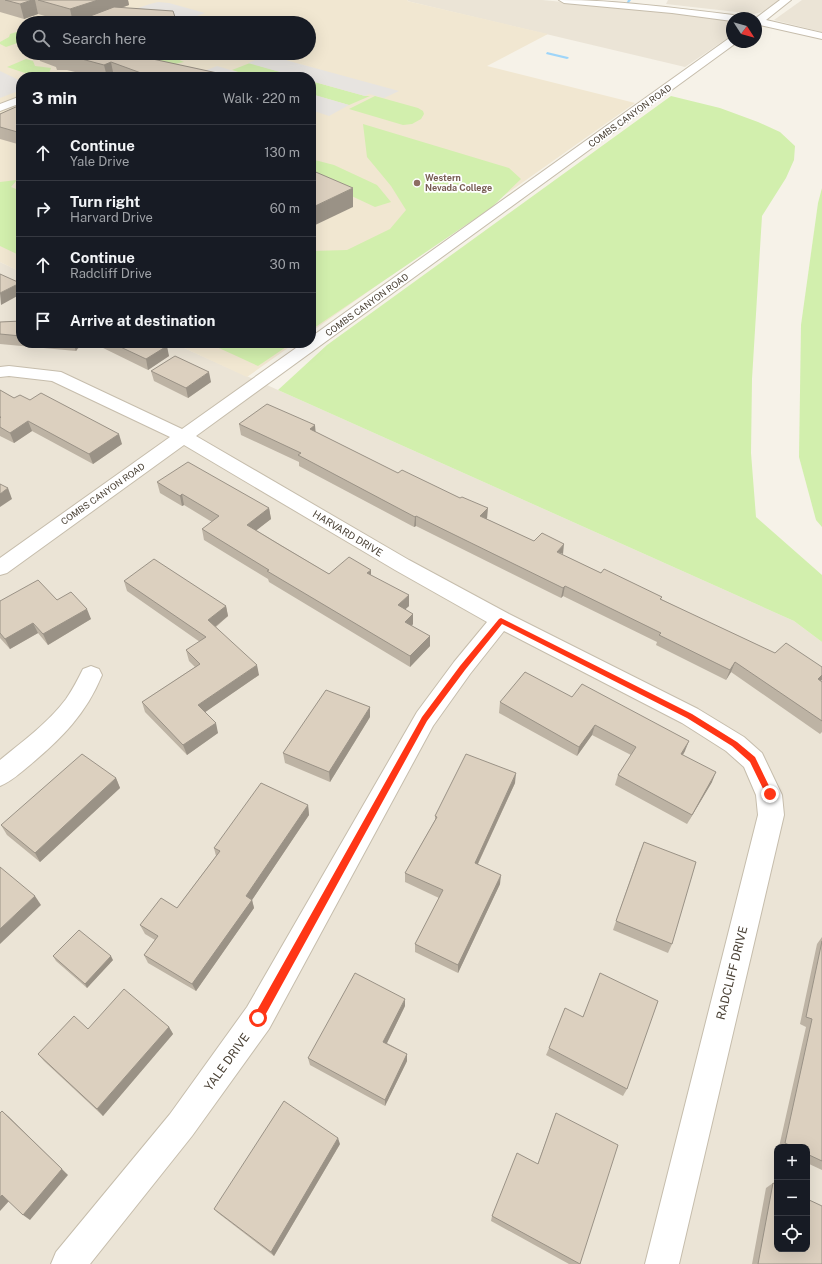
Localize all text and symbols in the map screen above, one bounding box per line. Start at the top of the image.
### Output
north arrow [726,12,762,48]
search box [16,16,316,60]
icon: search [30,27,52,49]
text: Search here [62,30,146,47]
street label: COMBS CANYON ROAD [586,82,673,149]
text: 3 min [32,88,77,108]
text: Walk · 220 m [223,91,300,106]
text: Continue [70,137,135,154]
icon: ahead [32,142,54,164]
text: 130 m [264,145,300,160]
text: Yale Drive [70,154,129,169]
place label: Western Nevada College [425,172,492,193]
marker: Western Nevada College [412,178,422,188]
text: Turn right [70,193,140,210]
icon: right [32,198,54,220]
text: 60 m [270,201,300,216]
text: Harvard Drive [70,210,153,225]
text: Continue [70,249,135,266]
icon: ahead [32,254,54,276]
text: 30 m [270,257,300,272]
text: Radcliff Drive [70,266,152,281]
street label: COMBS CANYON ROAD [323,271,410,338]
icon: arrive [32,310,54,332]
text: Arrive at destination [70,312,215,329]
street label: COMBS CANYON ROAD [59,460,147,527]
street label: HARVARD DRIVE [311,507,385,559]
route end [761,785,779,803]
street label: RADCLIFF DRIVE [714,925,750,1021]
route start [249,1009,267,1027]
street label: YALE DRIVE [201,1031,253,1093]
map controls [774,1144,810,1252]
button: + [774,1144,810,1180]
button: − [774,1180,810,1216]
button: locate [774,1216,810,1252]

